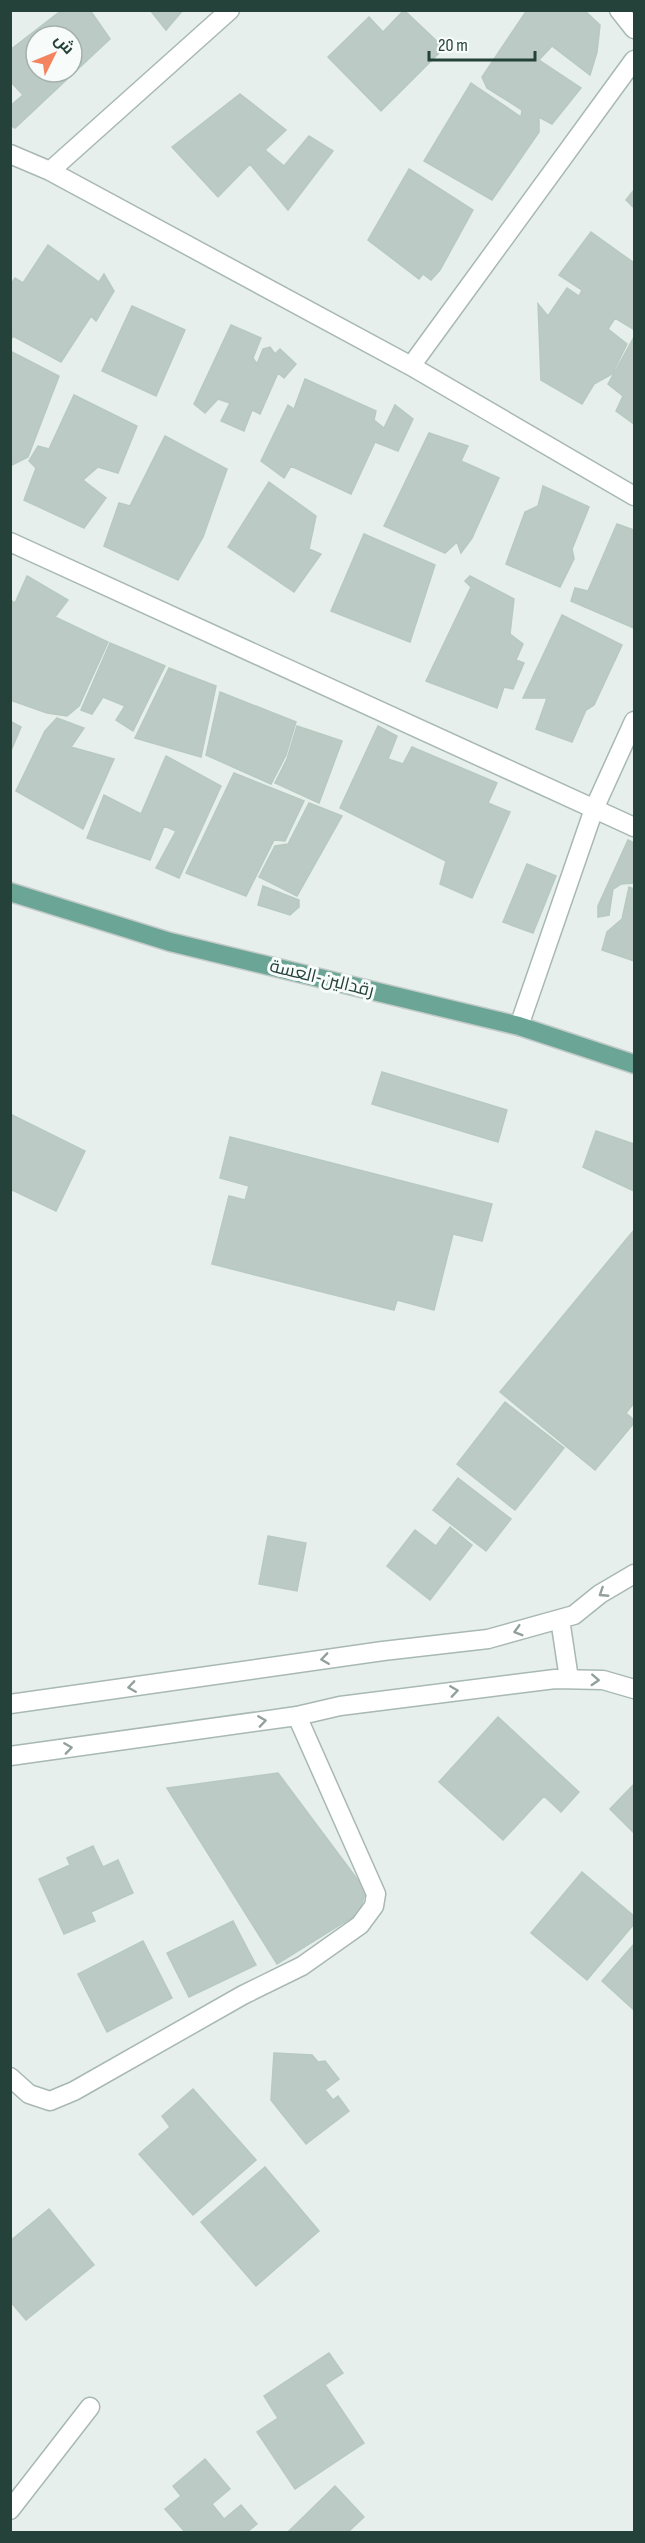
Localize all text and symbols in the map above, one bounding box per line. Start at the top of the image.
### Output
north arrow [24,24,84,84]
scale bar [429,24,536,62]
text: ش [50,31,78,59]
text: 20 m [438,35,468,56]
street label: رقدالين-العسة [268,955,376,1002]
one-way arrow [599,1585,609,1597]
one-way arrow [513,1624,524,1636]
one-way arrow [321,1653,330,1665]
one-way arrow [591,1673,600,1686]
one-way arrow [128,1680,137,1692]
one-way arrow [450,1685,459,1698]
one-way arrow [257,1716,266,1728]
one-way arrow [64,1742,73,1754]

